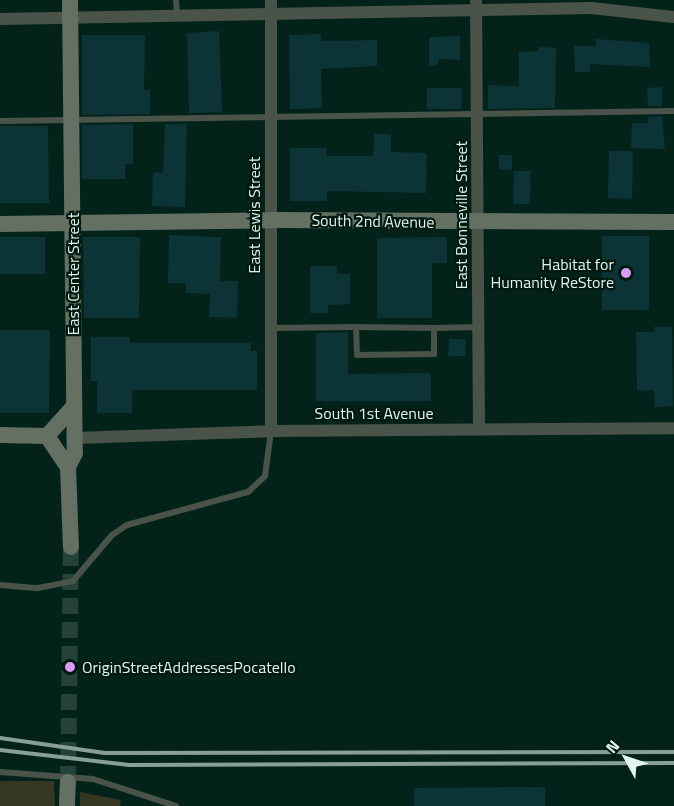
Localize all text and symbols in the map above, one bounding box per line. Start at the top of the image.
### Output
street label: East Bonneville Street [451,141,471,289]
street label: East Lewis Street [244,157,264,273]
street label: South 2nd Avenue [311,210,435,232]
street label: East Center Street [63,213,83,335]
place label: Habitat for Humanity ReStore [491,254,614,292]
marker: Habitat for Humanity ReStore [619,266,633,280]
street label: South 1st Avenue [315,403,433,423]
place label: OriginStreetAddressesPocatello [82,657,296,677]
marker: OriginStreetAddressesPocatello [63,660,77,674]
north arrow [596,728,656,788]
text: N [599,734,625,758]

